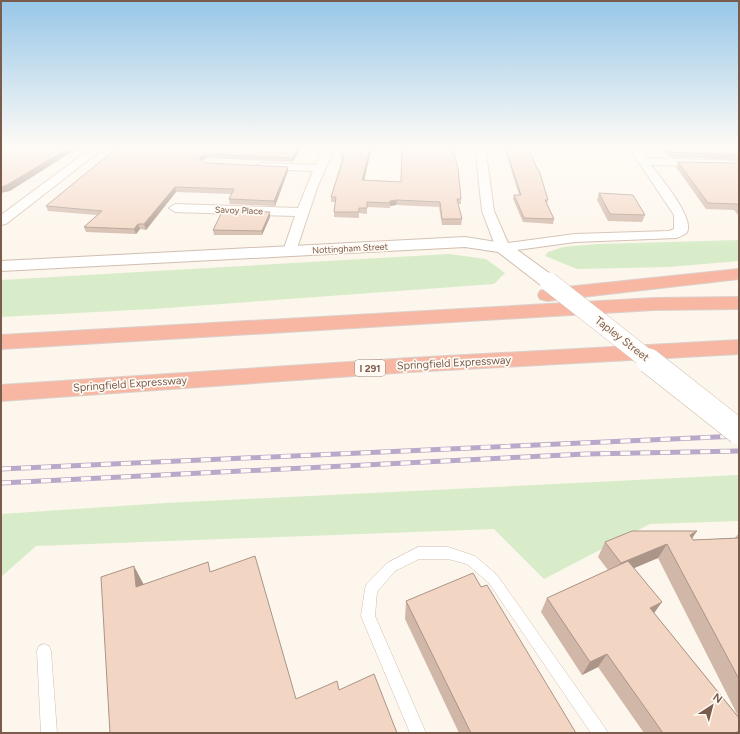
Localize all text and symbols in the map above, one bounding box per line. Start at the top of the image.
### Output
street label: Savoy Place [215,204,263,216]
street label: Nottingham Street [312,240,389,255]
street label: Tapley Street [592,314,652,364]
street label: Springfield Expressway [397,354,512,372]
road number: I 291 [355,360,385,376]
street label: Springfield Expressway [73,374,188,394]
north arrow [692,686,732,726]
text: N [710,691,725,706]

